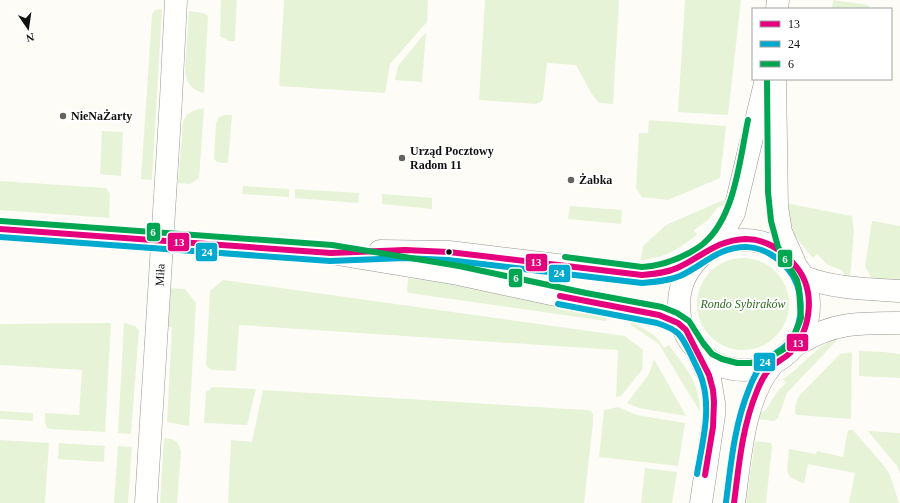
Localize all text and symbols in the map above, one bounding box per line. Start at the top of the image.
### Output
north arrow [8,8,48,48]
legend [752,8,892,80]
text: 13 [788,17,800,31]
text: N [25,31,35,44]
text: 24 [788,37,800,51]
text: 6 [788,57,794,71]
place label: NieNaŻarty [71,109,132,123]
marker: NieNaŻarty [58,111,68,121]
place label: Urząd Pocztowy Radom 11 [410,144,494,172]
marker: Urząd Pocztowy Radom 11 [397,153,407,163]
place label: Żabka [579,173,612,187]
marker: Żabka [566,175,576,185]
line badge: 6 [146,222,161,242]
text: 6 [150,226,156,238]
line badge: 13 [167,232,190,252]
text: 13 [174,236,185,248]
line badge: 24 [195,242,218,262]
text: 24 [202,246,213,258]
unlabelled marker [444,247,454,257]
line badge: 6 [777,249,793,268]
line badge: 13 [525,253,548,272]
text: 6 [782,253,788,265]
text: 13 [531,256,542,268]
street label: Miła [152,263,168,287]
line badge: 24 [548,264,571,283]
text: 24 [554,267,565,279]
line badge: 6 [508,268,523,288]
text: 6 [513,272,519,284]
park label: Rondo Sybiraków [700,297,786,311]
line badge: 13 [786,333,809,352]
text: 13 [793,337,804,349]
line badge: 24 [753,352,776,372]
text: 24 [760,356,771,368]

